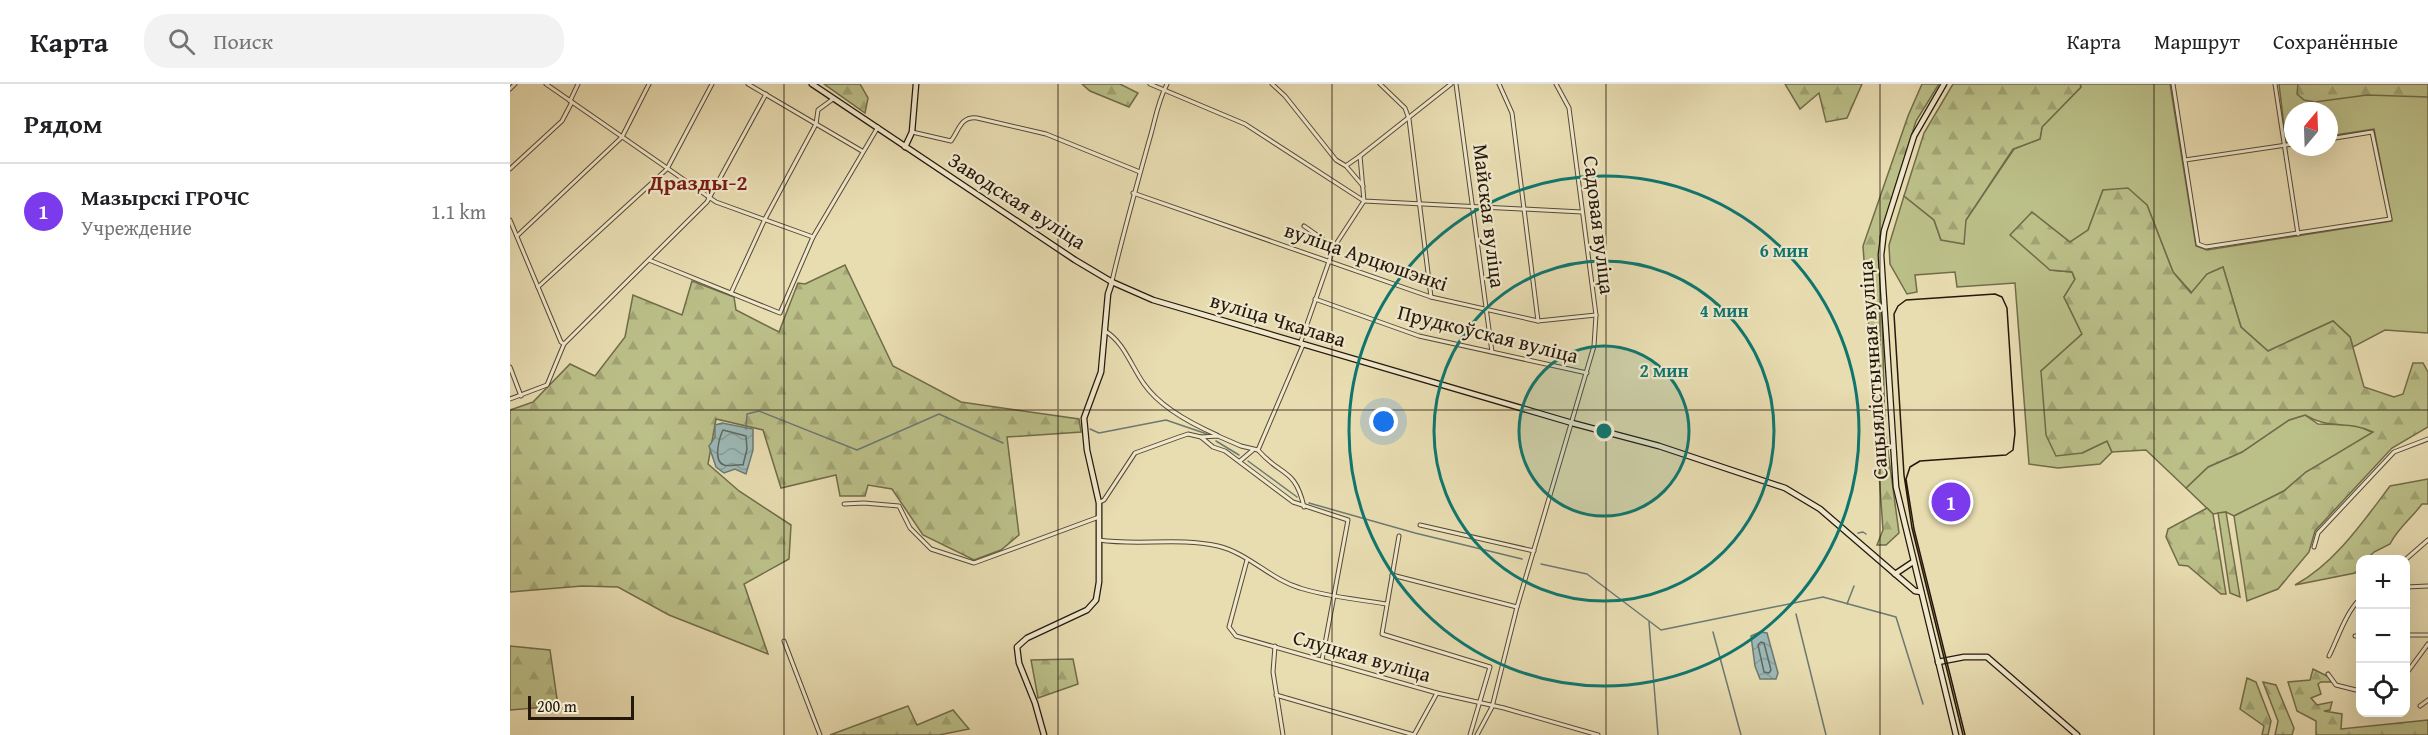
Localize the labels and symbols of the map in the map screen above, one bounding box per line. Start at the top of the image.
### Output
north arrow [2284,102,2338,156]
street label: Майская вуліца [1465,142,1514,290]
street label: Заводская вуліца [942,144,1092,257]
street label: Садовая вуліца [1576,154,1623,296]
district label: Дразды-2 [647,166,748,198]
street label: вуліца Арцюшэнкі [1280,214,1452,299]
text: 6 мин [1759,237,1809,264]
street label: Сацыялістычная вуліца [1849,260,1896,481]
street label: вуліца Чкалава [1206,284,1350,355]
street label: Прудкоўская вуліца [1394,296,1582,371]
text: 4 мин [1699,297,1749,324]
text: 2 мин [1639,357,1689,384]
your location [1369,407,1398,436]
centre of rings [1594,421,1614,441]
pin: 1 [1932,480,1970,524]
street label: Слуцкая вуліца [1290,621,1435,690]
scale bar [528,693,634,720]

